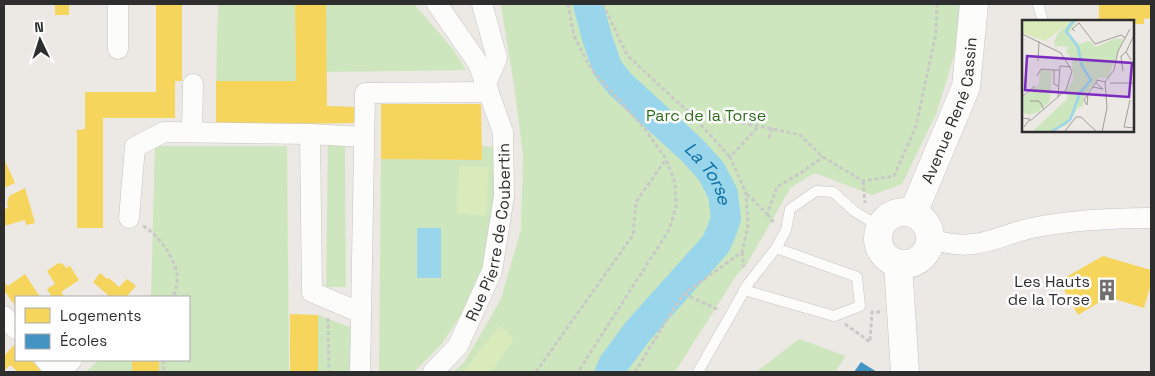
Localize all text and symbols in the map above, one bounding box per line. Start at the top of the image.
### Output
north arrow [15,15,65,65]
text: N [34,18,44,36]
inset map [1022,20,1135,132]
street label: Avenue René Cassin [917,36,982,187]
park label: Parc de la Torse [646,105,766,126]
water label: La Torse [680,137,736,207]
street label: Rue Pierre de Coubertin [461,143,515,325]
place label: Les Hauts de la Torse [1008,271,1090,310]
building icon: Les Hauts de la Torse [1094,277,1120,303]
legend [15,296,190,361]
text: Logements [60,306,142,325]
text: Écoles [60,331,107,350]

